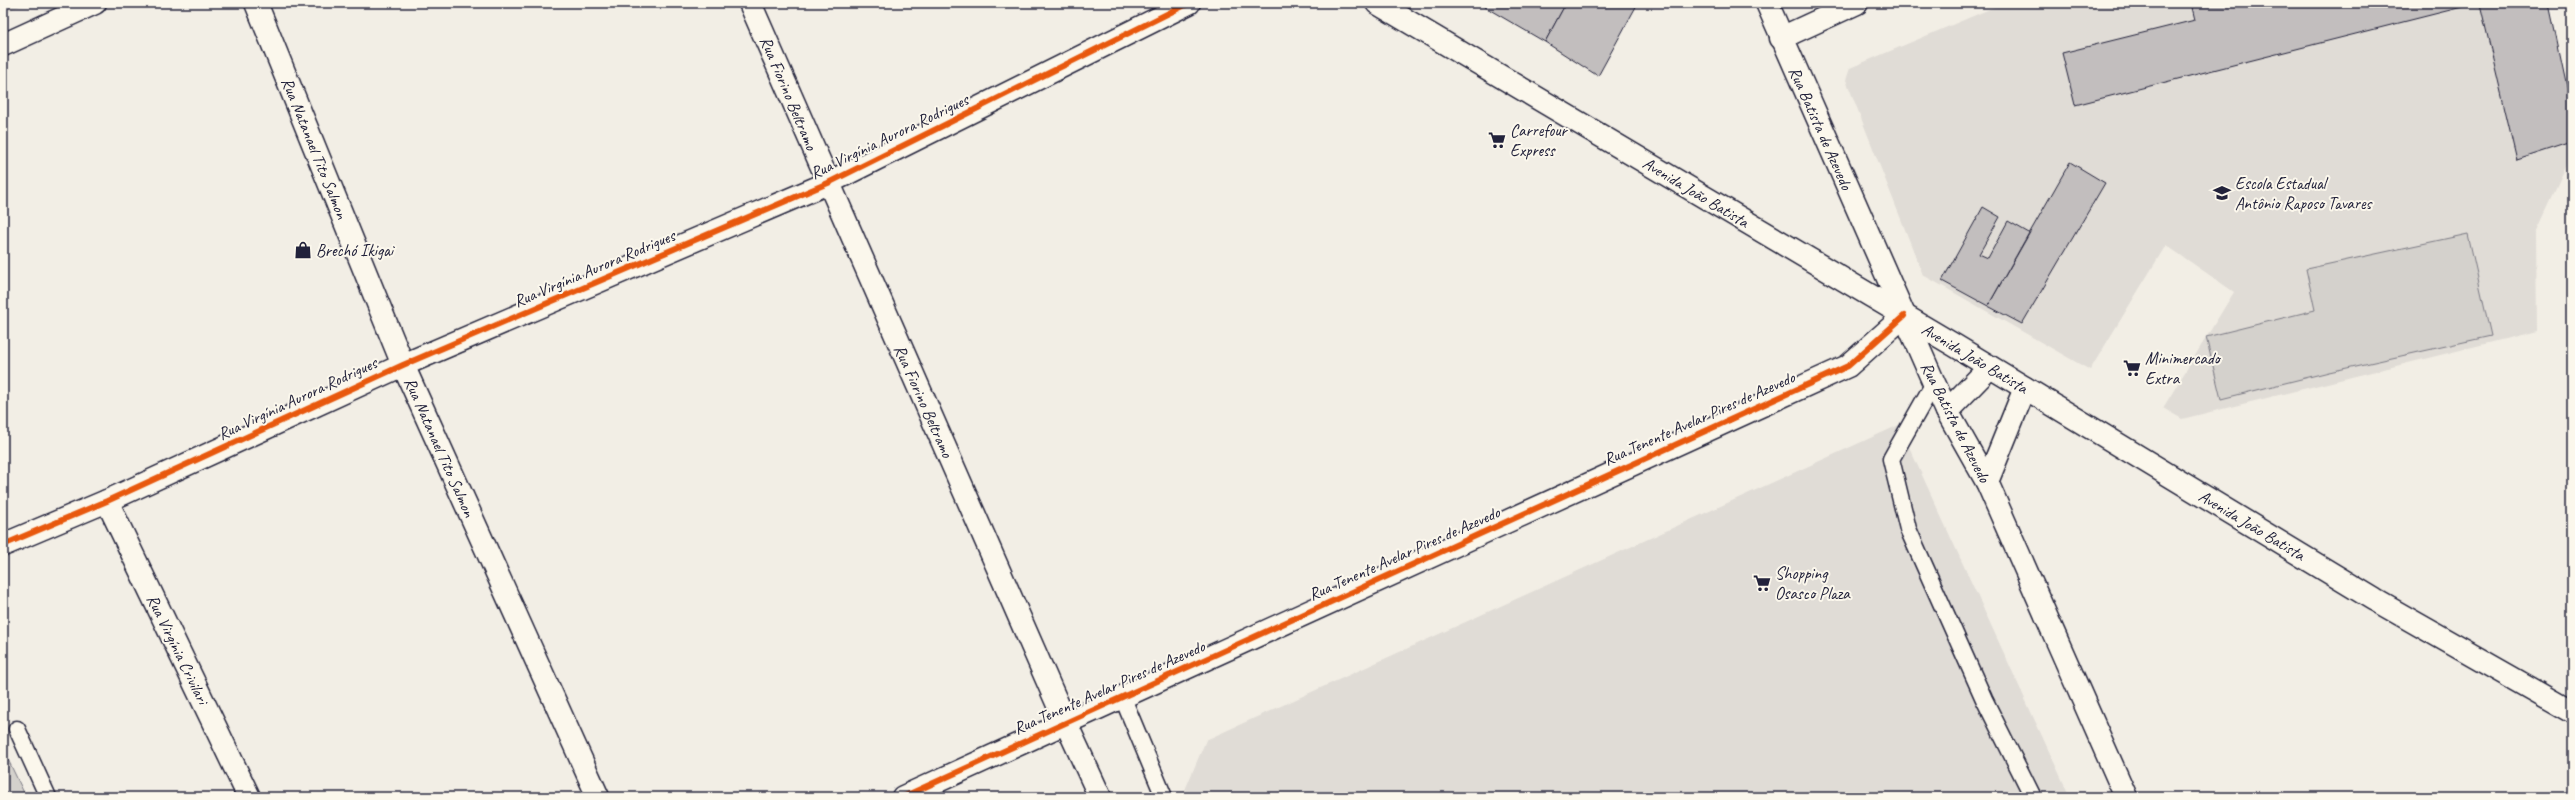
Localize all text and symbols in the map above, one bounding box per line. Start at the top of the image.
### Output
street label: Rua Fiorino Beltramo [755,33,822,154]
street label: Rua Batista de Azevedo [1784,63,1857,194]
street label: Rua Natanael Tito Salmon [277,75,353,223]
street label: Rua Virgínia Aurora Rodrigues [807,88,974,184]
place label: Carrefour Express [1510,120,1568,161]
supermarket icon: Carrefour Express [1487,130,1507,150]
street label: Avenida João Batista [1639,153,1754,233]
place label: Escola Estadual Antônio Raposo Tavares [2235,173,2373,214]
school or university icon: Escola Estadual Antônio Raposo Tavares [2212,183,2232,203]
street label: Rua Virgínia Aurora Rodrigues [510,224,680,312]
shop icon: Brechó Ikigai [293,240,313,260]
place label: Brechó Ikigai [316,240,396,261]
street label: Avenida João Batista [1918,319,2033,399]
street label: Rua Fiorino Beltramo [889,342,958,462]
place label: Minimercado Extra [2145,348,2222,389]
street label: Rua Virgínia Aurora Rodrigues [214,351,382,445]
supermarket icon: Minimercado Extra [2122,358,2142,378]
street label: Rua Batista de Azevedo [1916,359,1995,487]
street label: Rua Tenente Avelar Pires de Azevedo [1600,366,1799,470]
street label: Rua Natanael Tito Salmon [399,374,480,521]
street label: Avenida João Batista [2195,486,2310,566]
street label: Rua Tenente Avelar Pires de Azevedo [1305,501,1504,605]
place label: Shopping Osasco Plaza [1775,563,1851,604]
supermarket icon: Shopping Osasco Plaza [1752,573,1772,593]
street label: Rua Virgínia Crivilari [142,591,214,710]
street label: Rua Tenente Avelar Pires de Azevedo [1010,635,1209,739]

